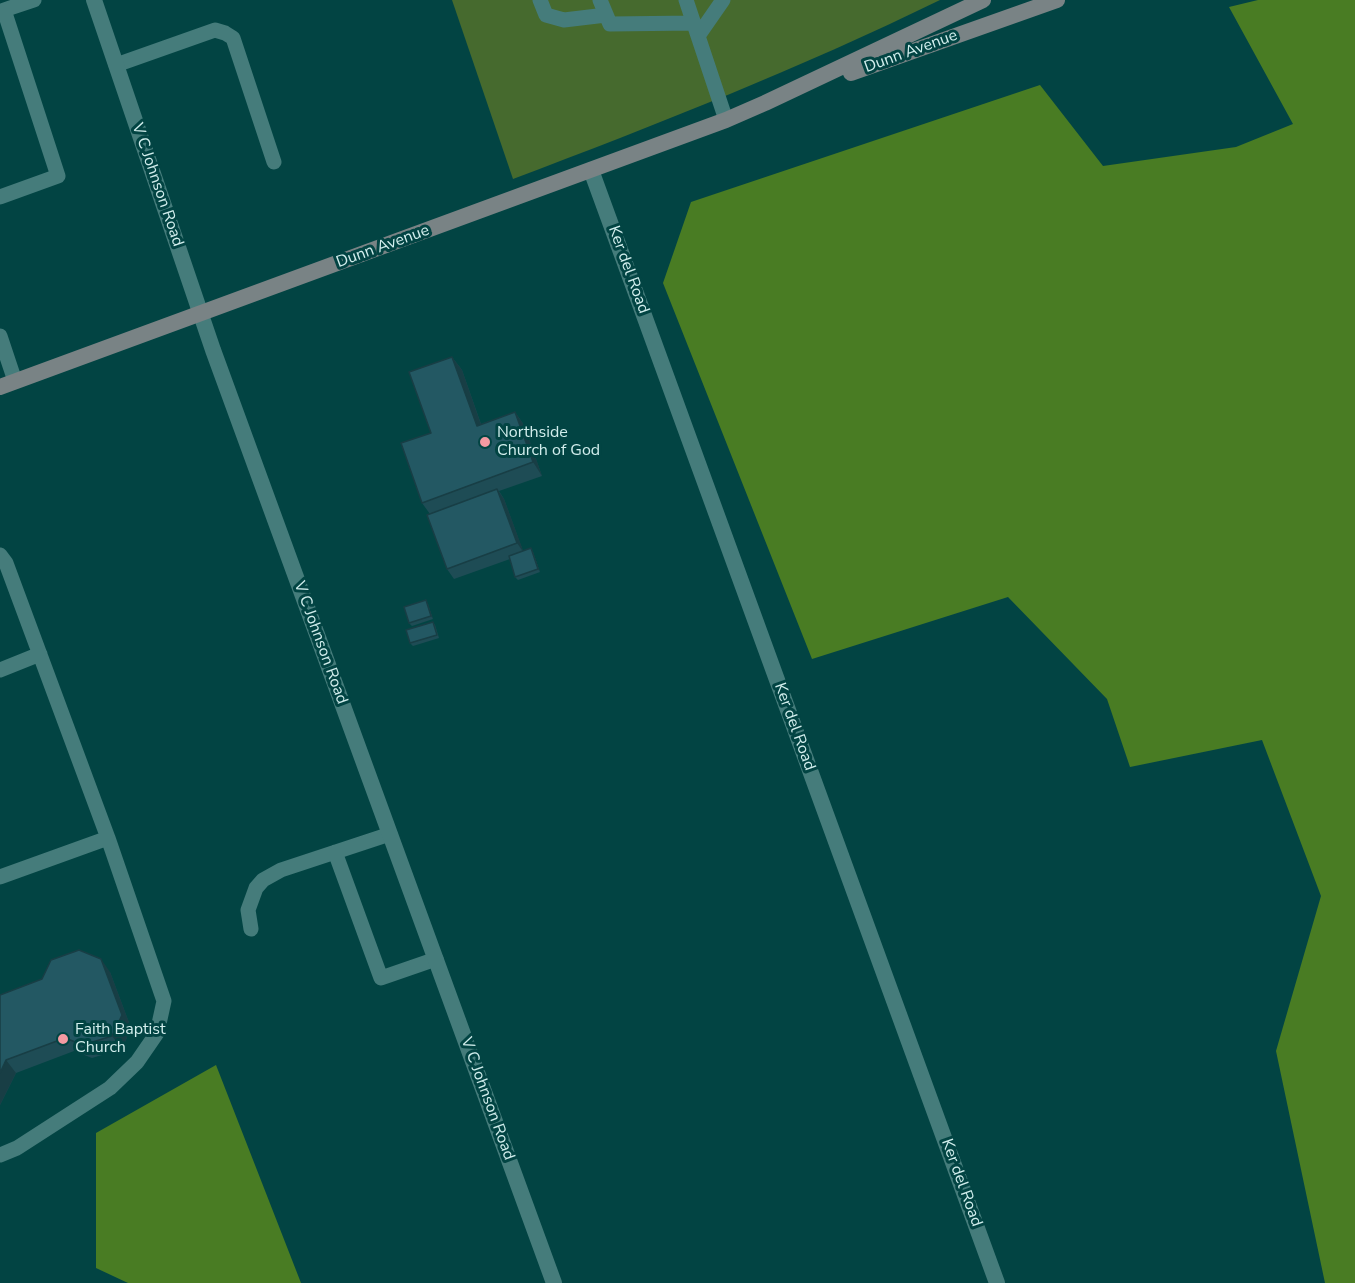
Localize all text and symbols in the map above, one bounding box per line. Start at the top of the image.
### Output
street label: Dunn Avenue [862,26,960,78]
street label: V C Johnson Road [127,121,187,249]
street label: Dunn Avenue [334,221,432,273]
street label: Ker del Road [603,223,653,317]
place label: Northside Church of God [497,423,600,461]
marker: Northside Church of God [478,435,492,449]
street label: V C Johnson Road [289,579,351,707]
street label: Ker del Road [769,680,819,774]
place label: Faith Baptist Church [75,1020,166,1058]
marker: Faith Baptist Church [56,1032,70,1046]
street label: V C Johnson Road [456,1035,518,1163]
street label: Ker del Road [936,1136,986,1230]

